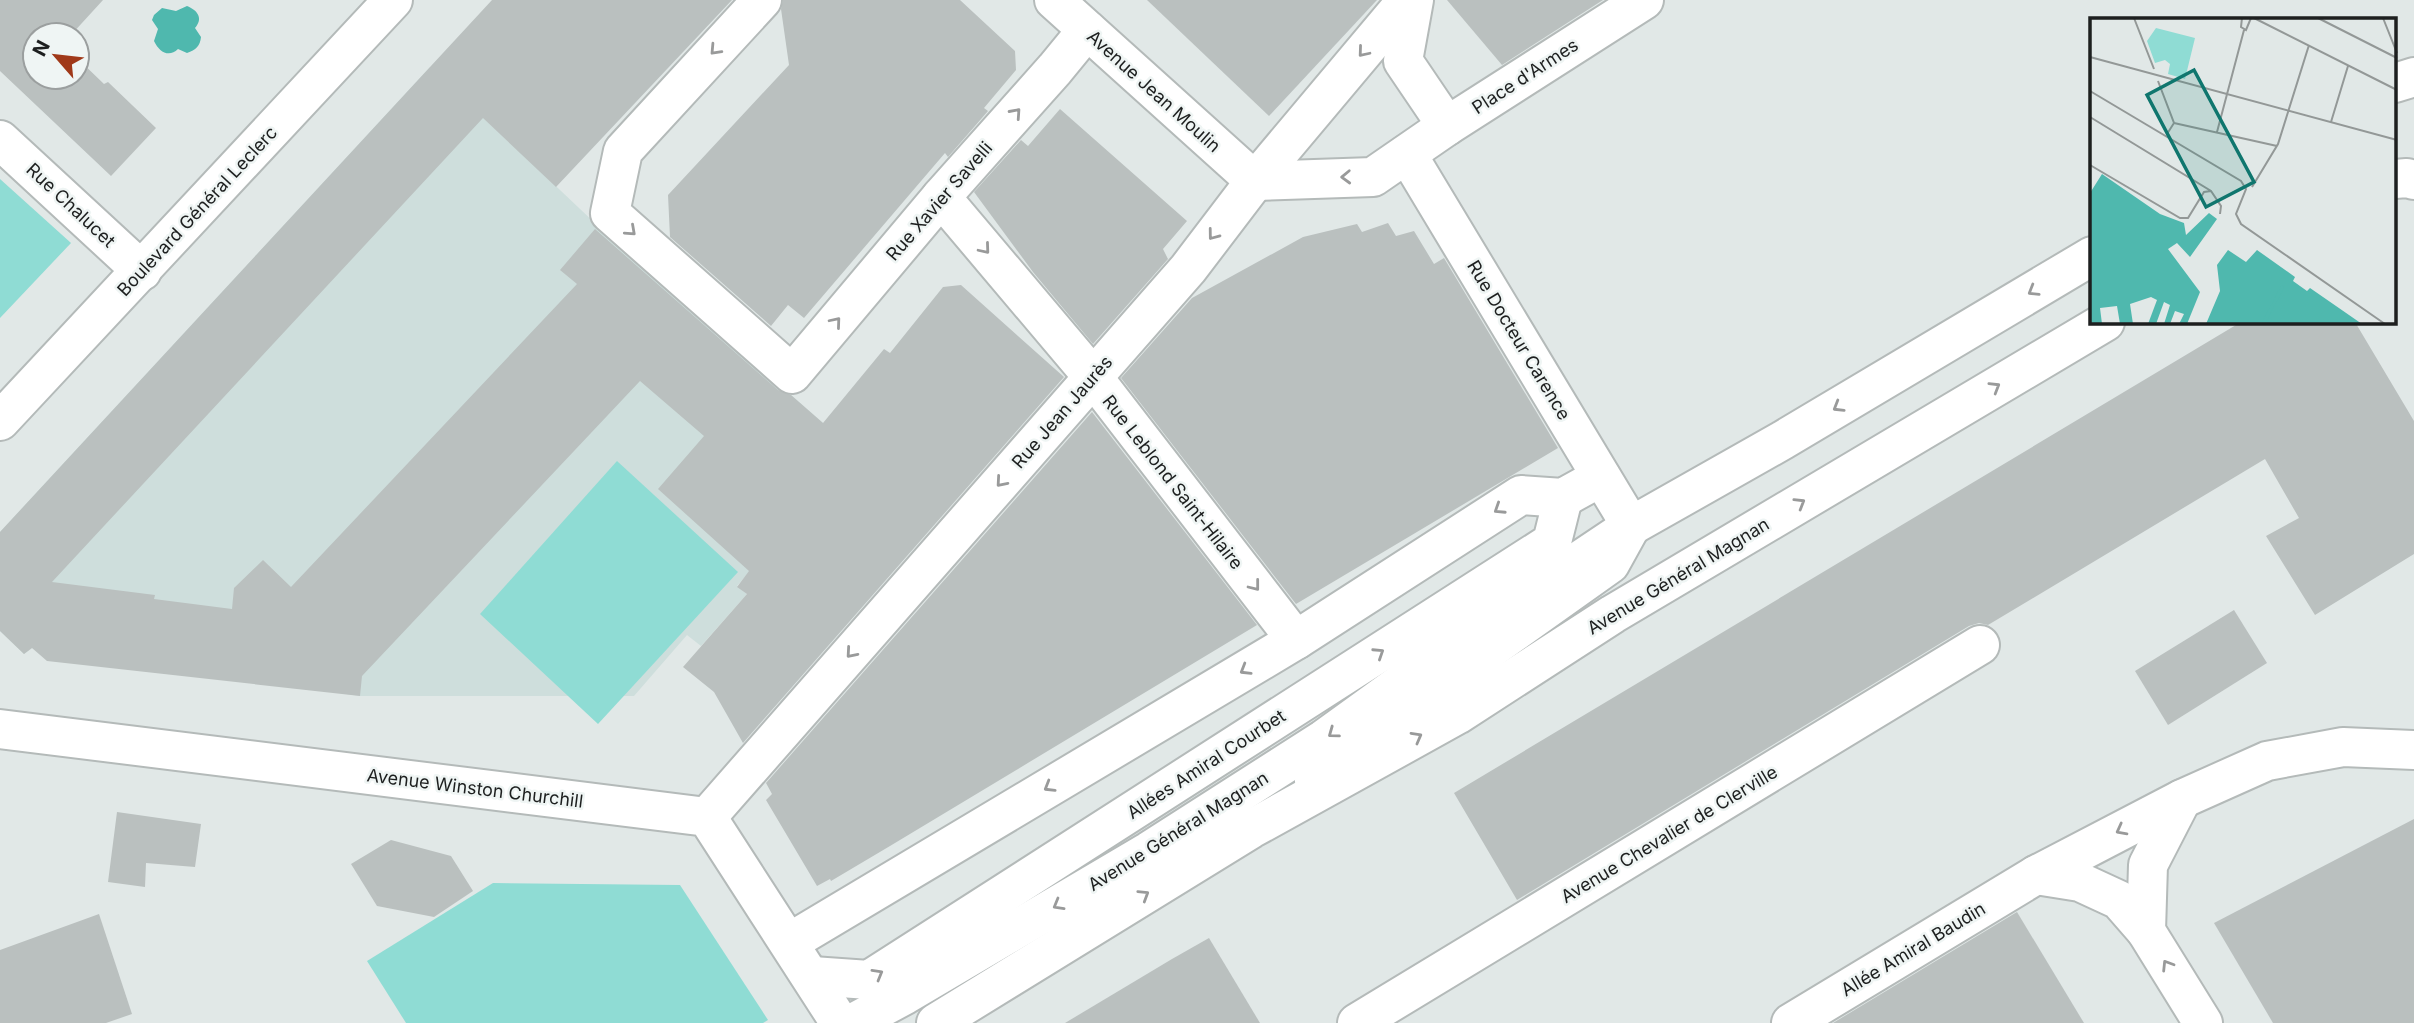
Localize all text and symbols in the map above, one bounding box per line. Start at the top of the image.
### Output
inset map [2090,18,2396,324]
north arrow [21,21,91,91]
street label: Avenue Jean Moulin [1083,26,1225,156]
street label: Place d'Armes [1468,34,1582,118]
text: N [28,36,55,60]
one-way arrow [711,42,724,55]
one-way arrow [1359,44,1371,57]
one-way arrow [1008,108,1020,121]
street label: Boulevard Général Leclerc [113,122,281,300]
street label: Rue Xavier Savelli [882,137,996,265]
street label: Rue Chalucet [22,159,120,251]
one-way arrow [1340,169,1351,184]
one-way arrow [623,223,636,235]
one-way arrow [1209,228,1222,240]
one-way arrow [977,241,989,254]
street label: Rue Docteur Carence [1463,257,1575,423]
one-way arrow [2028,283,2041,296]
one-way arrow [828,318,840,331]
street label: Rue Jean Jaurès [1007,352,1117,472]
one-way arrow [1988,383,2001,396]
street label: Rue Leblond Saint-Hilaire [1098,391,1248,573]
one-way arrow [1832,399,1845,412]
one-way arrow [997,474,1009,487]
one-way arrow [1792,499,1805,512]
one-way arrow [1494,501,1507,514]
street label: Avenue Général Magnan [1583,513,1773,639]
one-way arrow [1246,579,1259,591]
one-way arrow [847,645,859,658]
one-way arrow [1372,648,1385,661]
one-way arrow [1239,662,1252,675]
street label: Allées Amiral Courbet [1123,705,1289,823]
one-way arrow [1328,724,1341,737]
one-way arrow [1410,732,1423,745]
street label: Avenue Chevalier de Clerville [1557,761,1781,907]
street label: Avenue Winston Churchill [366,764,584,812]
street label: Avenue Général Magnan [1084,767,1272,895]
one-way arrow [1044,778,1057,791]
one-way arrow [2116,822,2129,836]
one-way arrow [1137,890,1150,903]
one-way arrow [1052,897,1065,910]
street label: Allée Amiral Baudin [1837,898,1989,1000]
one-way arrow [2162,959,2175,972]
one-way arrow [871,969,884,982]

